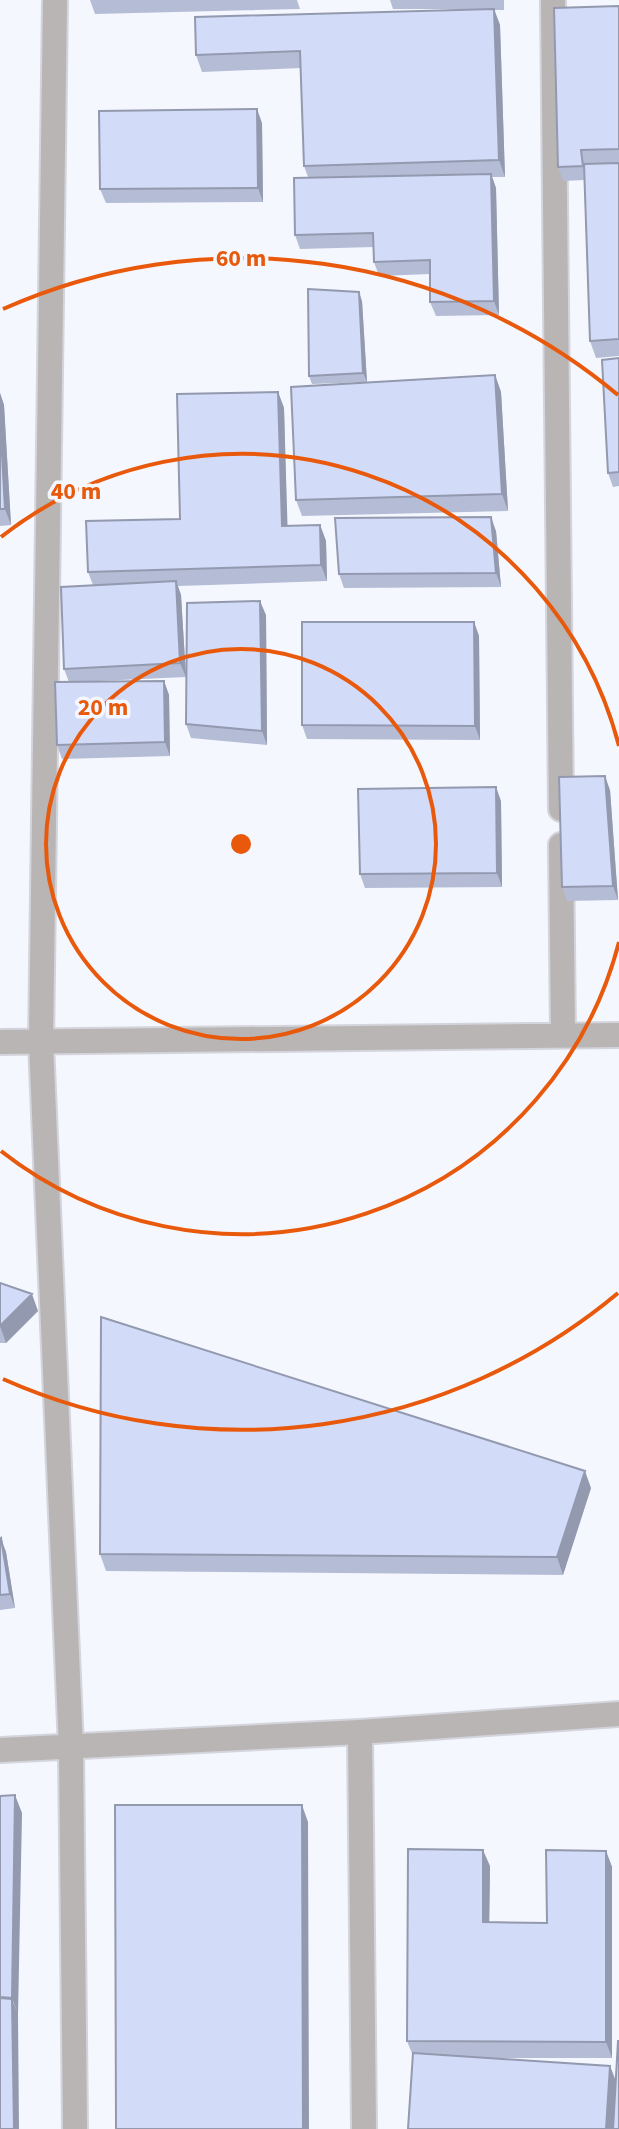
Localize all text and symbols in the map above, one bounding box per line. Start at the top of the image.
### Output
text: 60 m [216,241,266,276]
text: 40 m [51,474,101,509]
text: 20 m [78,690,128,725]
centre of rings [227,830,255,858]

